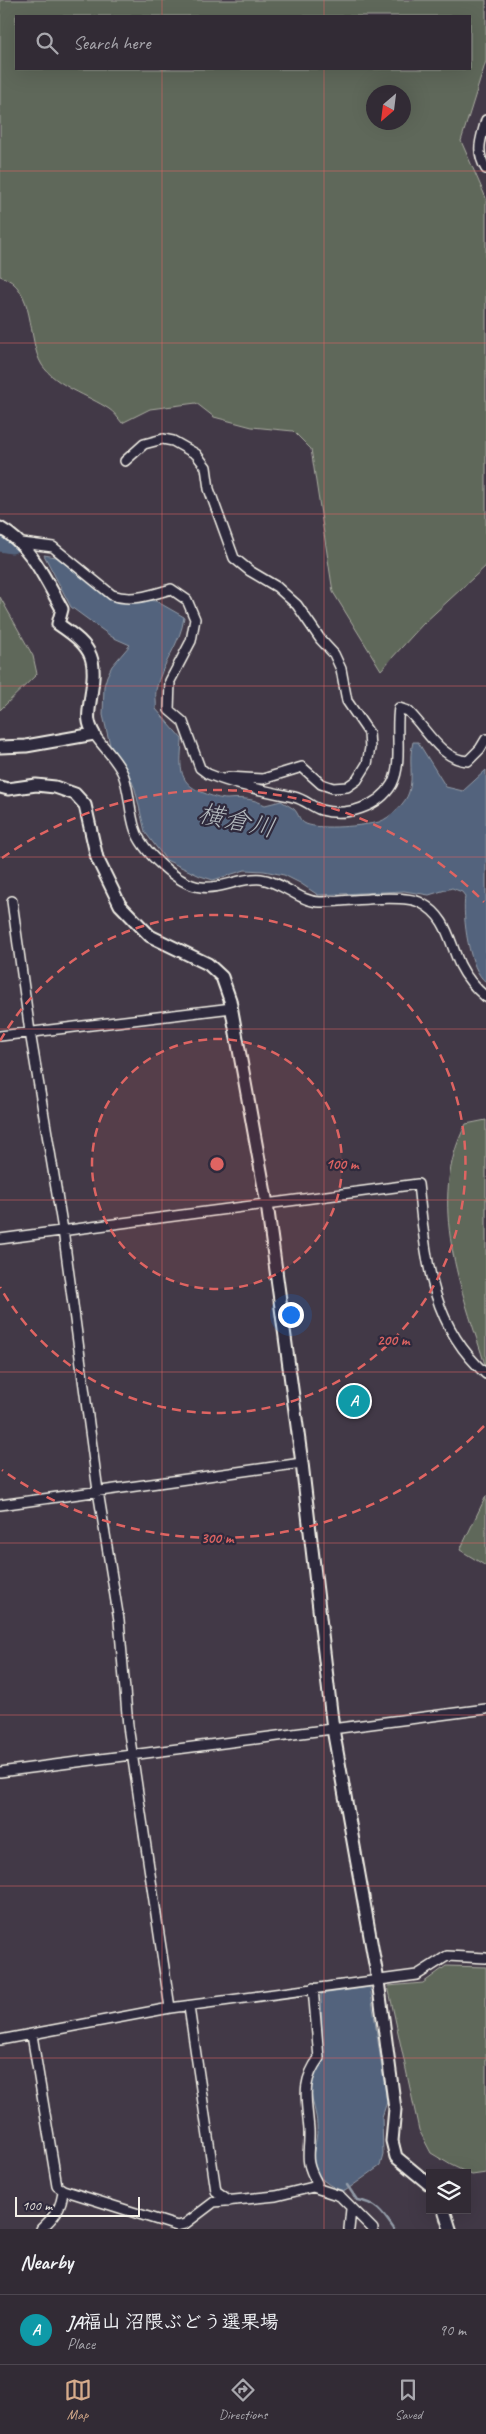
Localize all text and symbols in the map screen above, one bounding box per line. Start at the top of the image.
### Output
search box [15,15,471,70]
icon: search [33,29,61,57]
text: Search here [73,31,150,55]
north arrow [366,85,411,130]
water label: 横倉川 [195,796,278,845]
centre of rings [208,1155,226,1173]
text: 100 m [326,1155,360,1174]
your location [278,1302,304,1328]
text: 200 m [377,1331,411,1350]
pin: A [338,1382,370,1420]
text: 300 m [201,1529,235,1548]
map controls [426,2169,471,2214]
button: layers [426,2169,471,2214]
scale bar [15,2194,140,2217]
text: 100 m [22,2197,52,2214]
text: Nearby [20,2249,73,2275]
text: JA福山 沼隈ぶどう選果場 [67,2310,279,2334]
text: A [32,2320,40,2340]
text: 90 m [439,2320,466,2340]
text: Place [67,2334,95,2354]
tab: Map [64,2376,92,2423]
tab: Directions [219,2376,267,2423]
tab: Saved [394,2376,422,2423]

